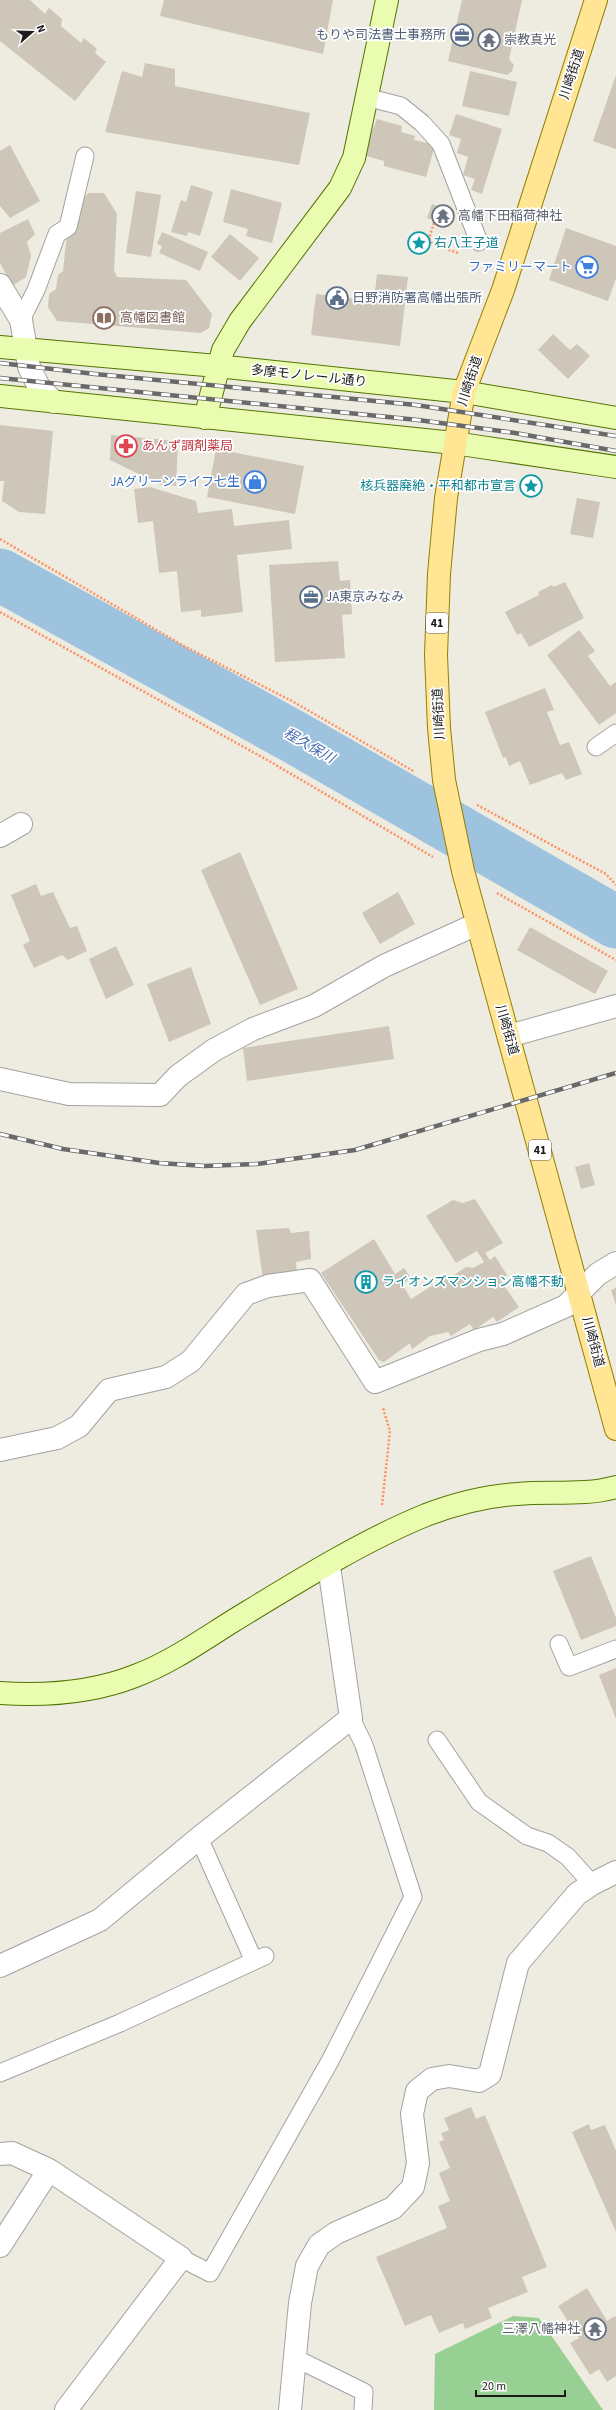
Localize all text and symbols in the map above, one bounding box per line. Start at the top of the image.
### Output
north arrow [12,12,52,52]
office icon: もりや司法書士事務所 [449,22,475,48]
text: N [33,23,49,35]
place label: もりや司法書士事務所 [316,26,446,44]
temple icon: 崇教真光 [476,27,502,53]
place label: 崇教真光 [504,31,556,49]
street label: 川崎街道 [555,46,589,102]
temple icon: 高幡下田稲荷神社 [430,203,456,229]
place label: 高幡下田稲荷神社 [458,207,562,225]
place icon: 右八王子道 [406,230,432,256]
place label: 右八王子道 [434,234,499,252]
supermarket icon: ファミリーマート [574,254,600,280]
place label: ファミリーマート [468,258,572,276]
public building icon: 日野消防署高幡出張所 [324,285,350,311]
place label: 日野消防署高幡出張所 [352,289,482,307]
library icon: 高幡図書館 [91,305,117,331]
place label: 高幡図書館 [120,309,185,327]
street label: 川崎街道 [453,353,487,409]
street label: 多摩モノレール通り [250,361,368,391]
pharmacy icon: あんず調剤薬局 [113,433,139,459]
place label: あんず調剤薬局 [142,437,233,455]
shop icon: JAグリーンライフ七生 [242,469,268,495]
place label: JAグリーンライフ七生 [110,473,240,491]
place icon: 核兵器廃絶・平和都市宣言 [518,473,544,499]
place label: 核兵器廃絶・平和都市宣言 [360,477,516,495]
office icon: JA東京みなみ [298,584,324,610]
place label: JA東京みなみ [326,588,404,606]
road number: 41 [426,613,448,633]
street label: 川崎街道 [429,688,449,740]
water label: 程久保川 [280,723,340,770]
street label: 川崎街道 [491,1003,523,1057]
road number: 41 [529,1140,551,1160]
building icon: ライオンズマンション高幡不動 [353,1269,379,1295]
place label: ライオンズマンション高幡不動 [382,1273,564,1291]
street label: 川崎街道 [578,1315,608,1369]
temple icon: 三澤八幡神社 [582,2316,608,2342]
place label: 三澤八幡神社 [502,2320,580,2338]
scale bar [476,2372,565,2398]
text: 20 m [482,2378,506,2395]

